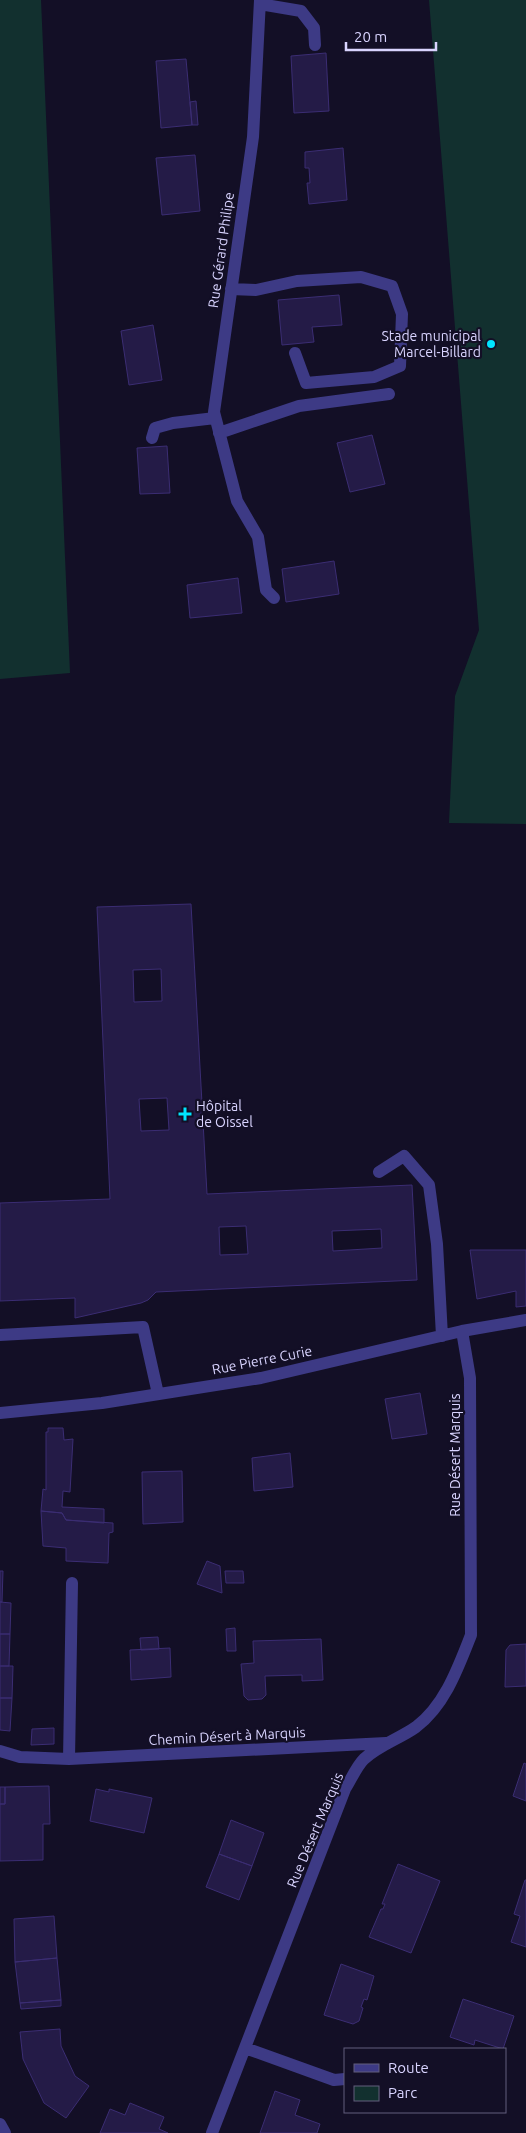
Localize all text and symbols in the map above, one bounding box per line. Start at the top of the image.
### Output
scale bar [346,20,436,52]
text: 20 m [354,28,387,45]
street label: Rue Gérard Philipe [205,191,237,309]
place label: Stade municipal Marcel-Billard [381,328,481,360]
marker: Stade municipal Marcel-Billard [485,338,497,350]
place label: Hôpital de Oissel [196,1098,253,1130]
marker: Hôpital de Oissel [178,1107,192,1121]
street label: Rue Pierre Curie [211,1342,313,1378]
street label: Rue Désert Marquis [447,1393,463,1517]
street label: Chemin Désert à Marquis [148,1724,306,1748]
street label: Rue Désert Marquis [284,1770,346,1890]
legend [344,2048,506,2113]
text: Route [388,2059,429,2076]
text: Parc [388,2084,417,2101]

